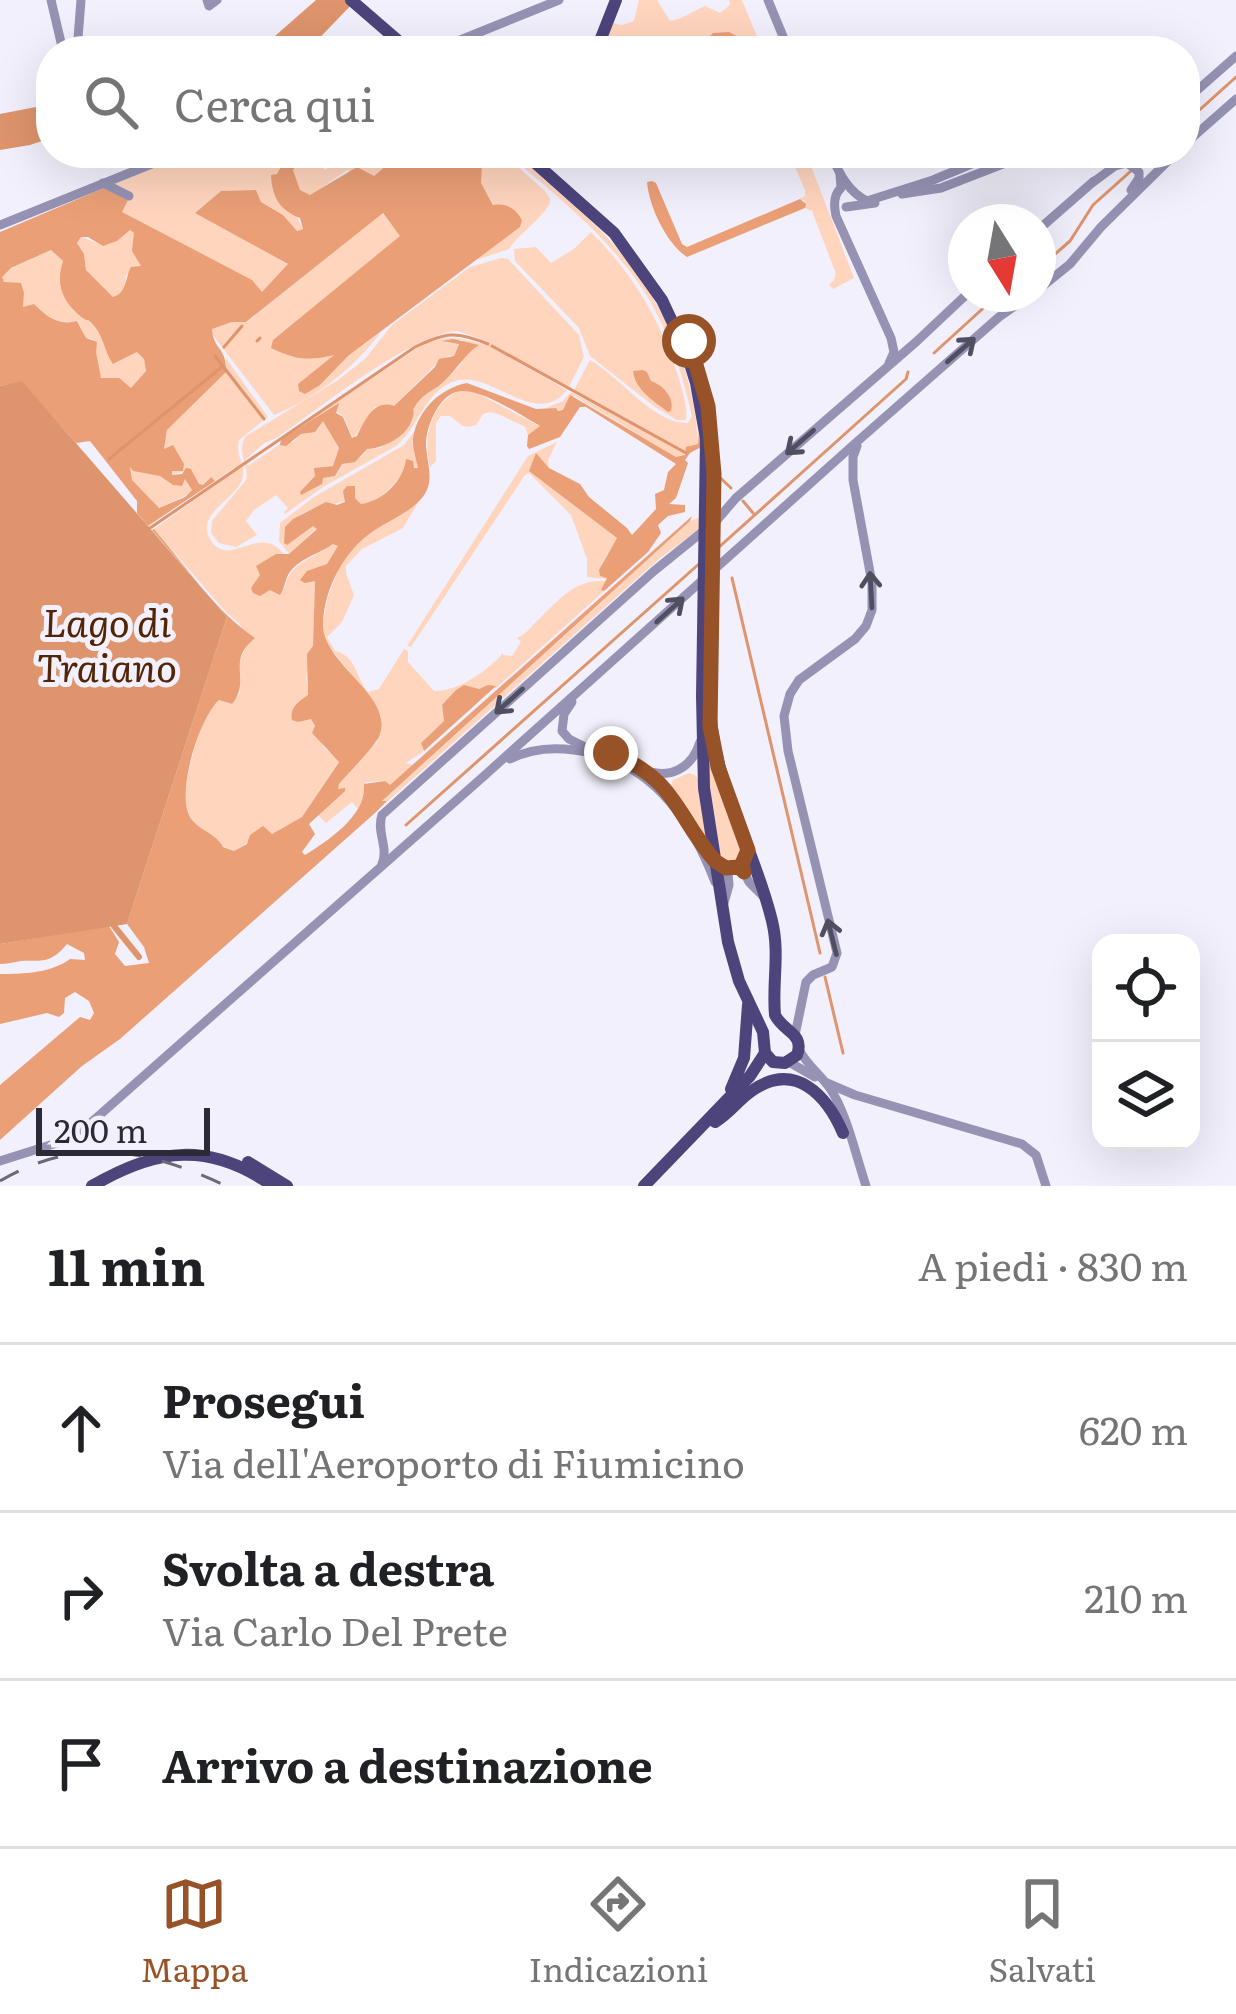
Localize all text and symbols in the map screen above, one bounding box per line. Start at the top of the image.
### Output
search box [36,36,1200,168]
icon: search [78,69,144,135]
text: Cerca qui [174,69,375,136]
north arrow [948,204,1056,312]
route start [662,314,716,368]
one-way arrow [945,337,976,364]
one-way arrow [785,428,816,455]
one-way arrow [859,571,882,610]
water label: Lago di Traiano [37,591,177,694]
one-way arrow [655,597,685,624]
one-way arrow [494,687,525,714]
route end [584,726,638,780]
one-way arrow [820,919,842,957]
map controls [1092,934,1200,1150]
button: locate [1092,934,1200,1042]
button: layers [1092,1042,1200,1150]
scale bar [36,1102,210,1155]
text: 200 m [54,1104,148,1153]
text: 11 min [48,1226,205,1302]
text: A piedi · 830 m [918,1235,1188,1293]
text: Prosegui [162,1365,365,1432]
icon: ahead [48,1395,114,1461]
text: 620 m [1079,1399,1188,1457]
text: Via dell'Aeroporto di Fiumicino [162,1432,745,1490]
text: Svolta a destra [162,1533,494,1600]
icon: right [48,1563,114,1629]
text: 210 m [1084,1567,1188,1625]
text: Via Carlo Del Prete [162,1600,508,1658]
text: Arrivo a destinazione [162,1730,653,1797]
icon: arrive [48,1731,114,1797]
tab: Mappa [140,1871,248,1992]
tab: Indicazioni [529,1871,708,1992]
tab: Salvati [988,1871,1096,1992]

